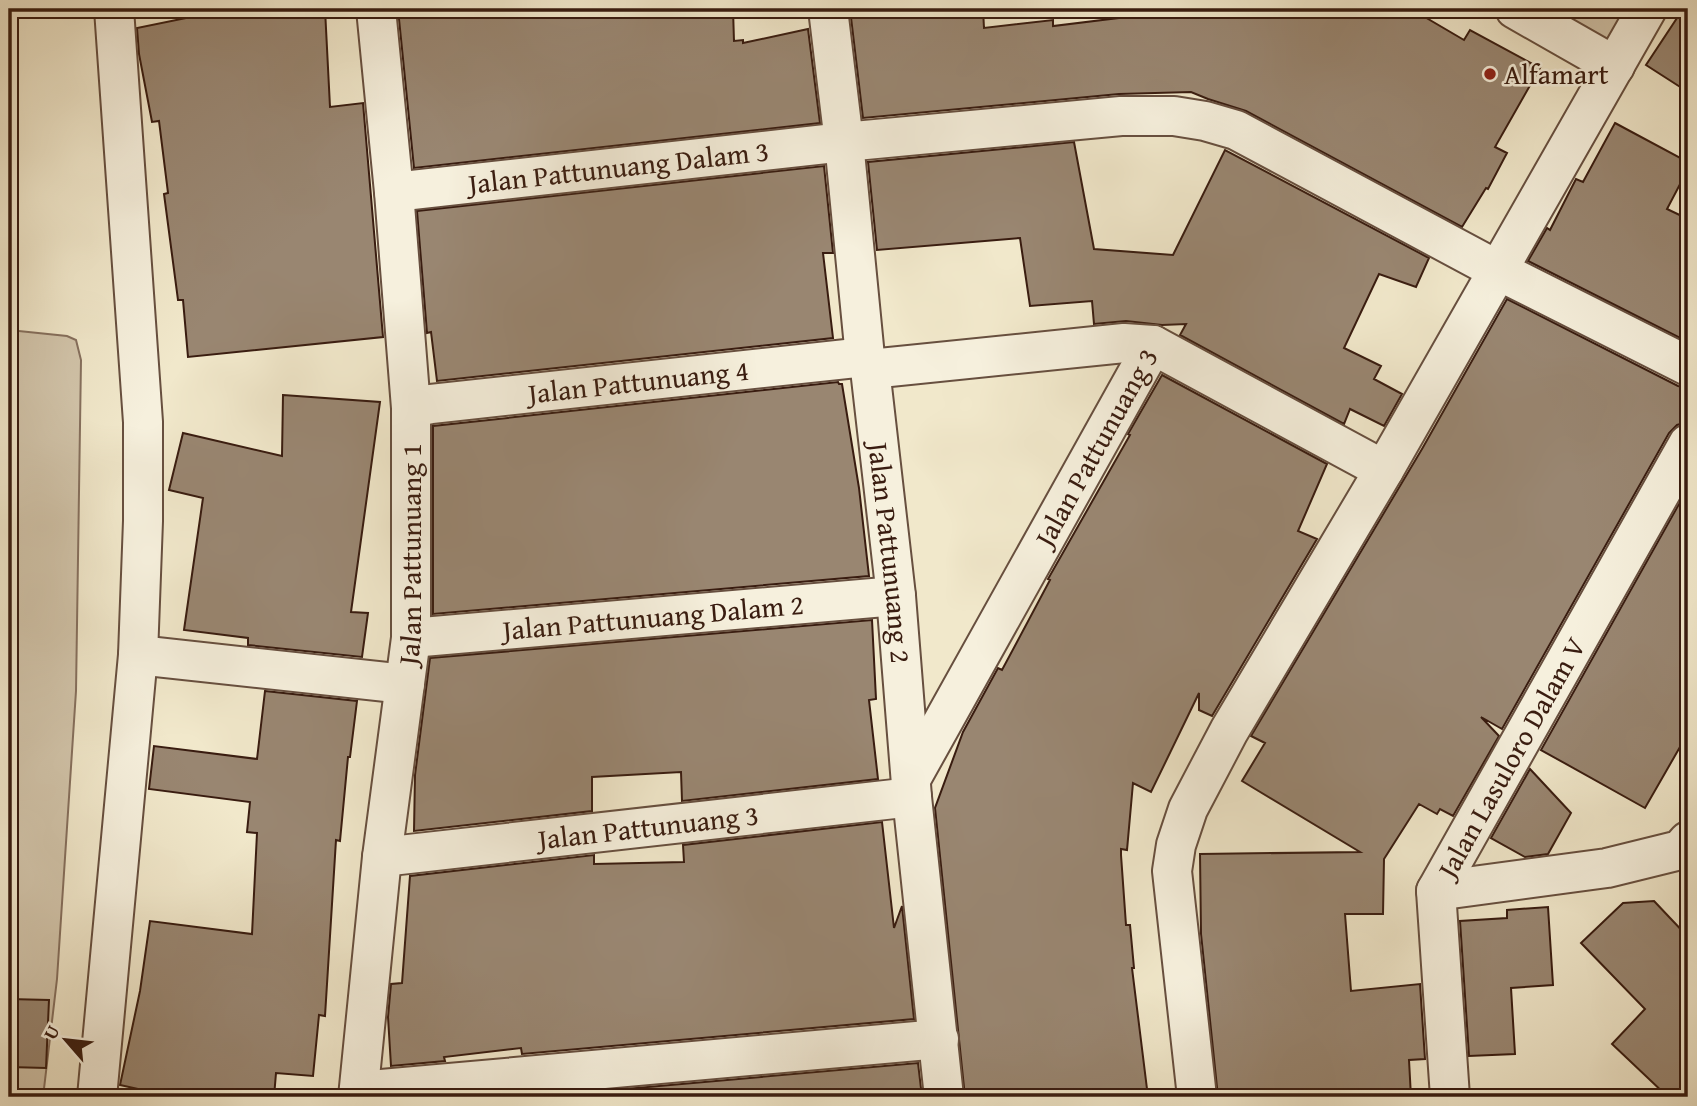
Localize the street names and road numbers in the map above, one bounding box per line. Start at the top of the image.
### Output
street label: Jalan Pattunuang Dalam 3 [463,129,771,204]
street label: Jalan Pattunuang 3 [1022,340,1168,556]
street label: Jalan Pattunuang 4 [523,349,751,414]
street label: Jalan Pattunuang 2 [858,437,922,665]
street label: Jalan Pattunuang 1 [386,443,431,670]
street label: Jalan Pattunuang Dalam 2 [498,583,805,650]
street label: Jalan Lasuloro Dalam V [1425,629,1595,888]
street label: Jalan Pattunuang 3 [533,794,761,860]

